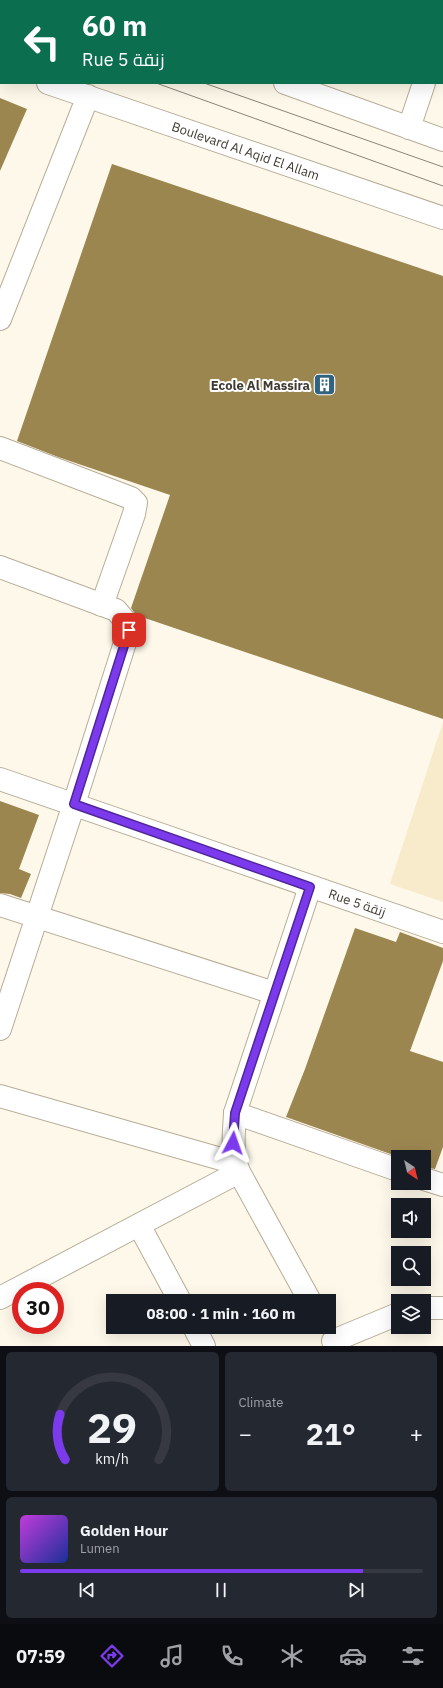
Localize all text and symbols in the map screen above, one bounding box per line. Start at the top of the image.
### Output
text: 60 m [82,7,147,44]
icon: left [16,16,68,68]
text: Rue 5 زنقة [82,48,164,71]
street label: Boulevard Al Aqid El Allam [170,117,322,184]
building icon: Ecole Al Massira [312,372,338,398]
place label: Ecole Al Massira [211,377,310,394]
pin [112,613,146,647]
icon: arrive [118,619,140,641]
street label: Rue 5 زنقة [326,885,388,921]
position arrow [212,1122,254,1164]
north arrow [391,1150,431,1190]
map controls [391,1150,431,1334]
button: sound [391,1198,431,1238]
button: search [391,1246,431,1286]
speed limit sign: 30 [12,1282,64,1334]
button: layers [391,1294,431,1334]
text: 08:00 · 1 min · 160 m [147,1304,295,1323]
text: Climate [239,1394,283,1411]
text: 29 [87,1399,137,1453]
text: 21° [306,1414,356,1453]
text: − [239,1419,252,1448]
text: + [410,1419,423,1448]
text: km/h [95,1448,129,1467]
text: Golden Hour [80,1521,168,1540]
text: Lumen [80,1540,120,1557]
icon: previous [76,1579,98,1601]
icon: pause [210,1579,232,1601]
icon: next [345,1579,367,1601]
icon: directions [98,1642,126,1670]
icon: music [158,1642,186,1670]
icon: phone [218,1642,246,1670]
icon: climate [278,1642,306,1670]
icon: car [339,1642,367,1670]
icon: filters [399,1642,427,1670]
text: 07:59 [16,1645,65,1668]

